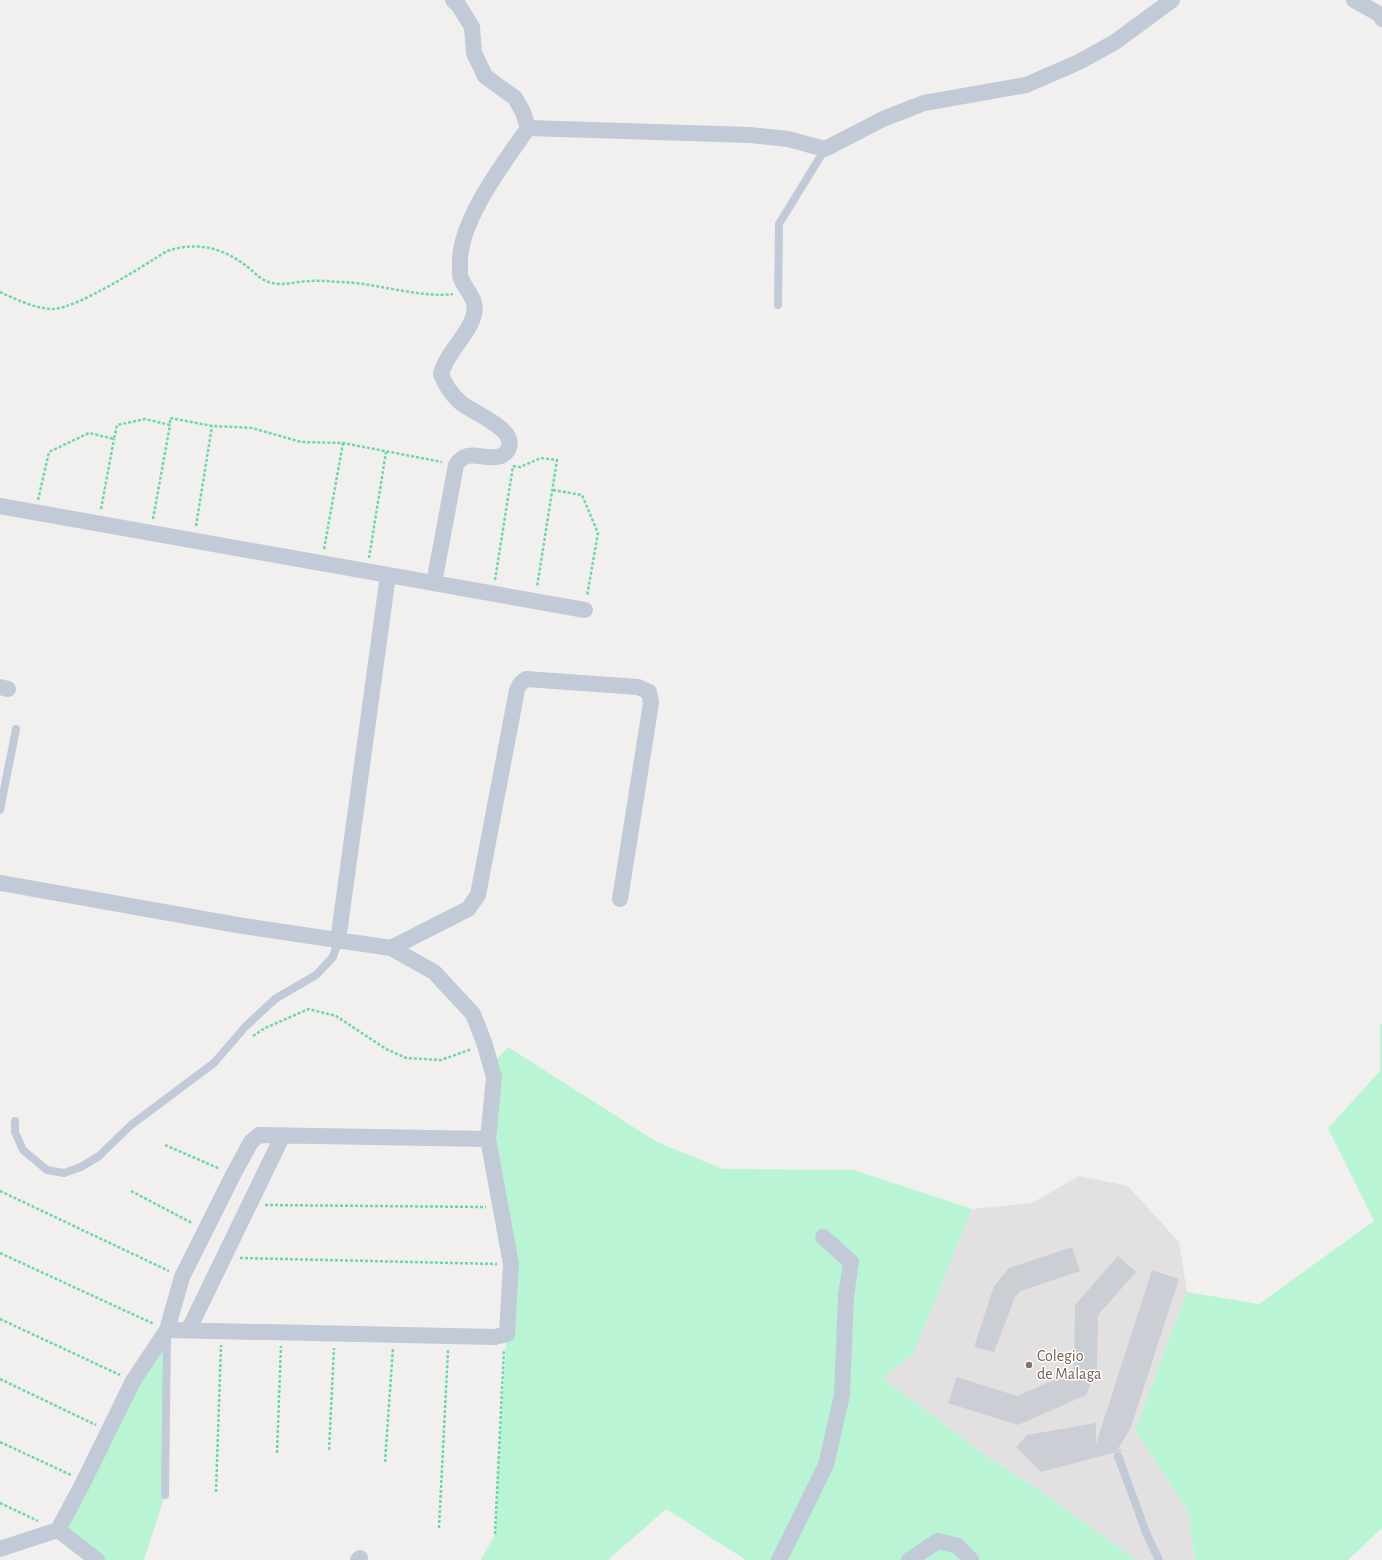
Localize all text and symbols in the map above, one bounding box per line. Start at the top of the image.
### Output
place label: Colegio de Malaga [1037,1348,1101,1382]
marker: Colegio de Malaga [1024,1360,1034,1370]

